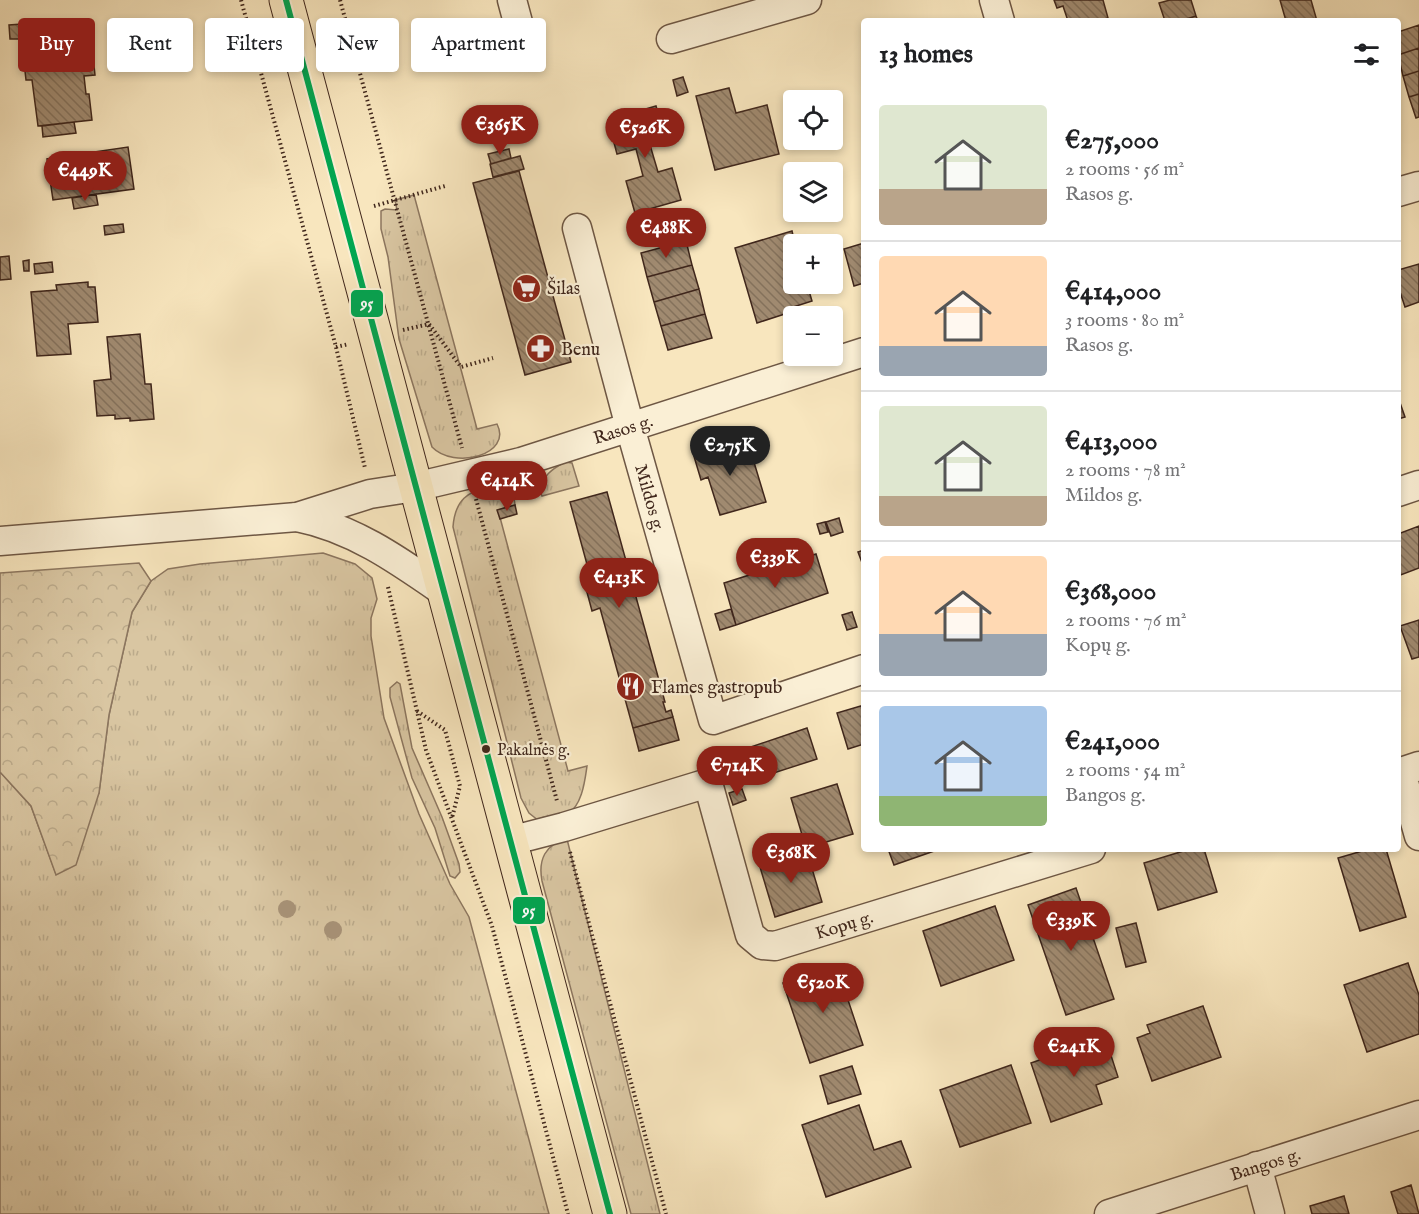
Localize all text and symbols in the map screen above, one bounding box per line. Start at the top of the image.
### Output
chip: Buy [18,18,95,72]
chip: Rent [107,18,193,72]
chip: Filters [205,18,304,72]
chip: New [316,18,399,72]
chip: Apartment [411,18,546,72]
text: 13 homes [879,38,973,71]
icon: filters [1350,38,1383,71]
map controls [783,90,843,366]
button: locate [783,90,843,150]
pin: €365K [458,105,542,156]
pin: €526K [603,108,687,159]
text: €365K [475,112,525,137]
text: €526K [619,115,671,140]
text: €275,000 [1065,124,1159,157]
icon: home [927,129,999,201]
pin: €449K [43,151,127,202]
text: 2 rooms · 56 m² [1065,157,1184,182]
text: €449K [58,158,112,183]
button: layers [783,162,843,222]
text: Rasos g. [1065,182,1133,207]
pin: €488K [624,208,708,259]
text: €488K [640,215,692,240]
button: + [783,234,843,294]
supermarket icon: Šilas [510,272,542,304]
text: €414,000 [1065,275,1161,308]
place label: Šilas [547,276,580,301]
icon: home [927,280,999,352]
line badge: 95 [350,289,384,318]
text: 95 [360,295,374,315]
button: − [783,306,843,366]
text: 3 rooms · 80 m² [1065,308,1184,333]
pharmacy icon: Benu [524,333,556,365]
text: Rasos g. [1065,333,1133,358]
place label: Benu [561,339,600,362]
street label: Rasos g. [591,410,656,451]
text: €413,000 [1065,425,1158,458]
pin: €275K [688,426,772,477]
icon: home [927,430,999,502]
text: €275K [704,433,756,458]
text: 2 rooms · 78 m² [1065,458,1186,483]
pin: €414K [465,461,549,512]
street label: Mildos g. [628,462,669,535]
text: €414K [480,468,534,493]
text: Mildos g. [1065,483,1142,508]
pin: €339K [733,538,817,589]
text: €339K [750,545,800,570]
pin: €413K [577,558,661,609]
text: €413K [594,565,644,590]
text: €368,000 [1065,575,1156,608]
icon: home [927,580,999,652]
text: 2 rooms · 76 m² [1065,608,1186,633]
text: Kopų g. [1065,633,1131,658]
restaurant icon: Flames gastropub [614,671,646,703]
place label: Flames gastropub [651,677,783,700]
text: €241,000 [1065,725,1160,758]
icon: home [927,730,999,802]
place label: Pakalnės g. [497,741,570,761]
marker: Pakalnės g. [480,743,492,755]
pin: €714K [695,746,779,797]
text: €714K [711,753,763,778]
text: 2 rooms · 54 m² [1065,758,1186,783]
text: Bangos g. [1065,783,1145,808]
pin: €368K [749,833,833,884]
text: €368K [766,840,816,865]
line badge: 95 [512,896,546,925]
pin: €339K [1029,901,1113,952]
text: 95 [522,902,536,922]
street label: Kopų g. [813,907,876,946]
text: €339K [1046,908,1096,933]
pin: €520K [781,963,865,1014]
text: €520K [797,970,849,995]
pin: €241K [1032,1027,1116,1078]
text: €241K [1048,1034,1100,1059]
street label: Bangos g. [1228,1144,1304,1188]

